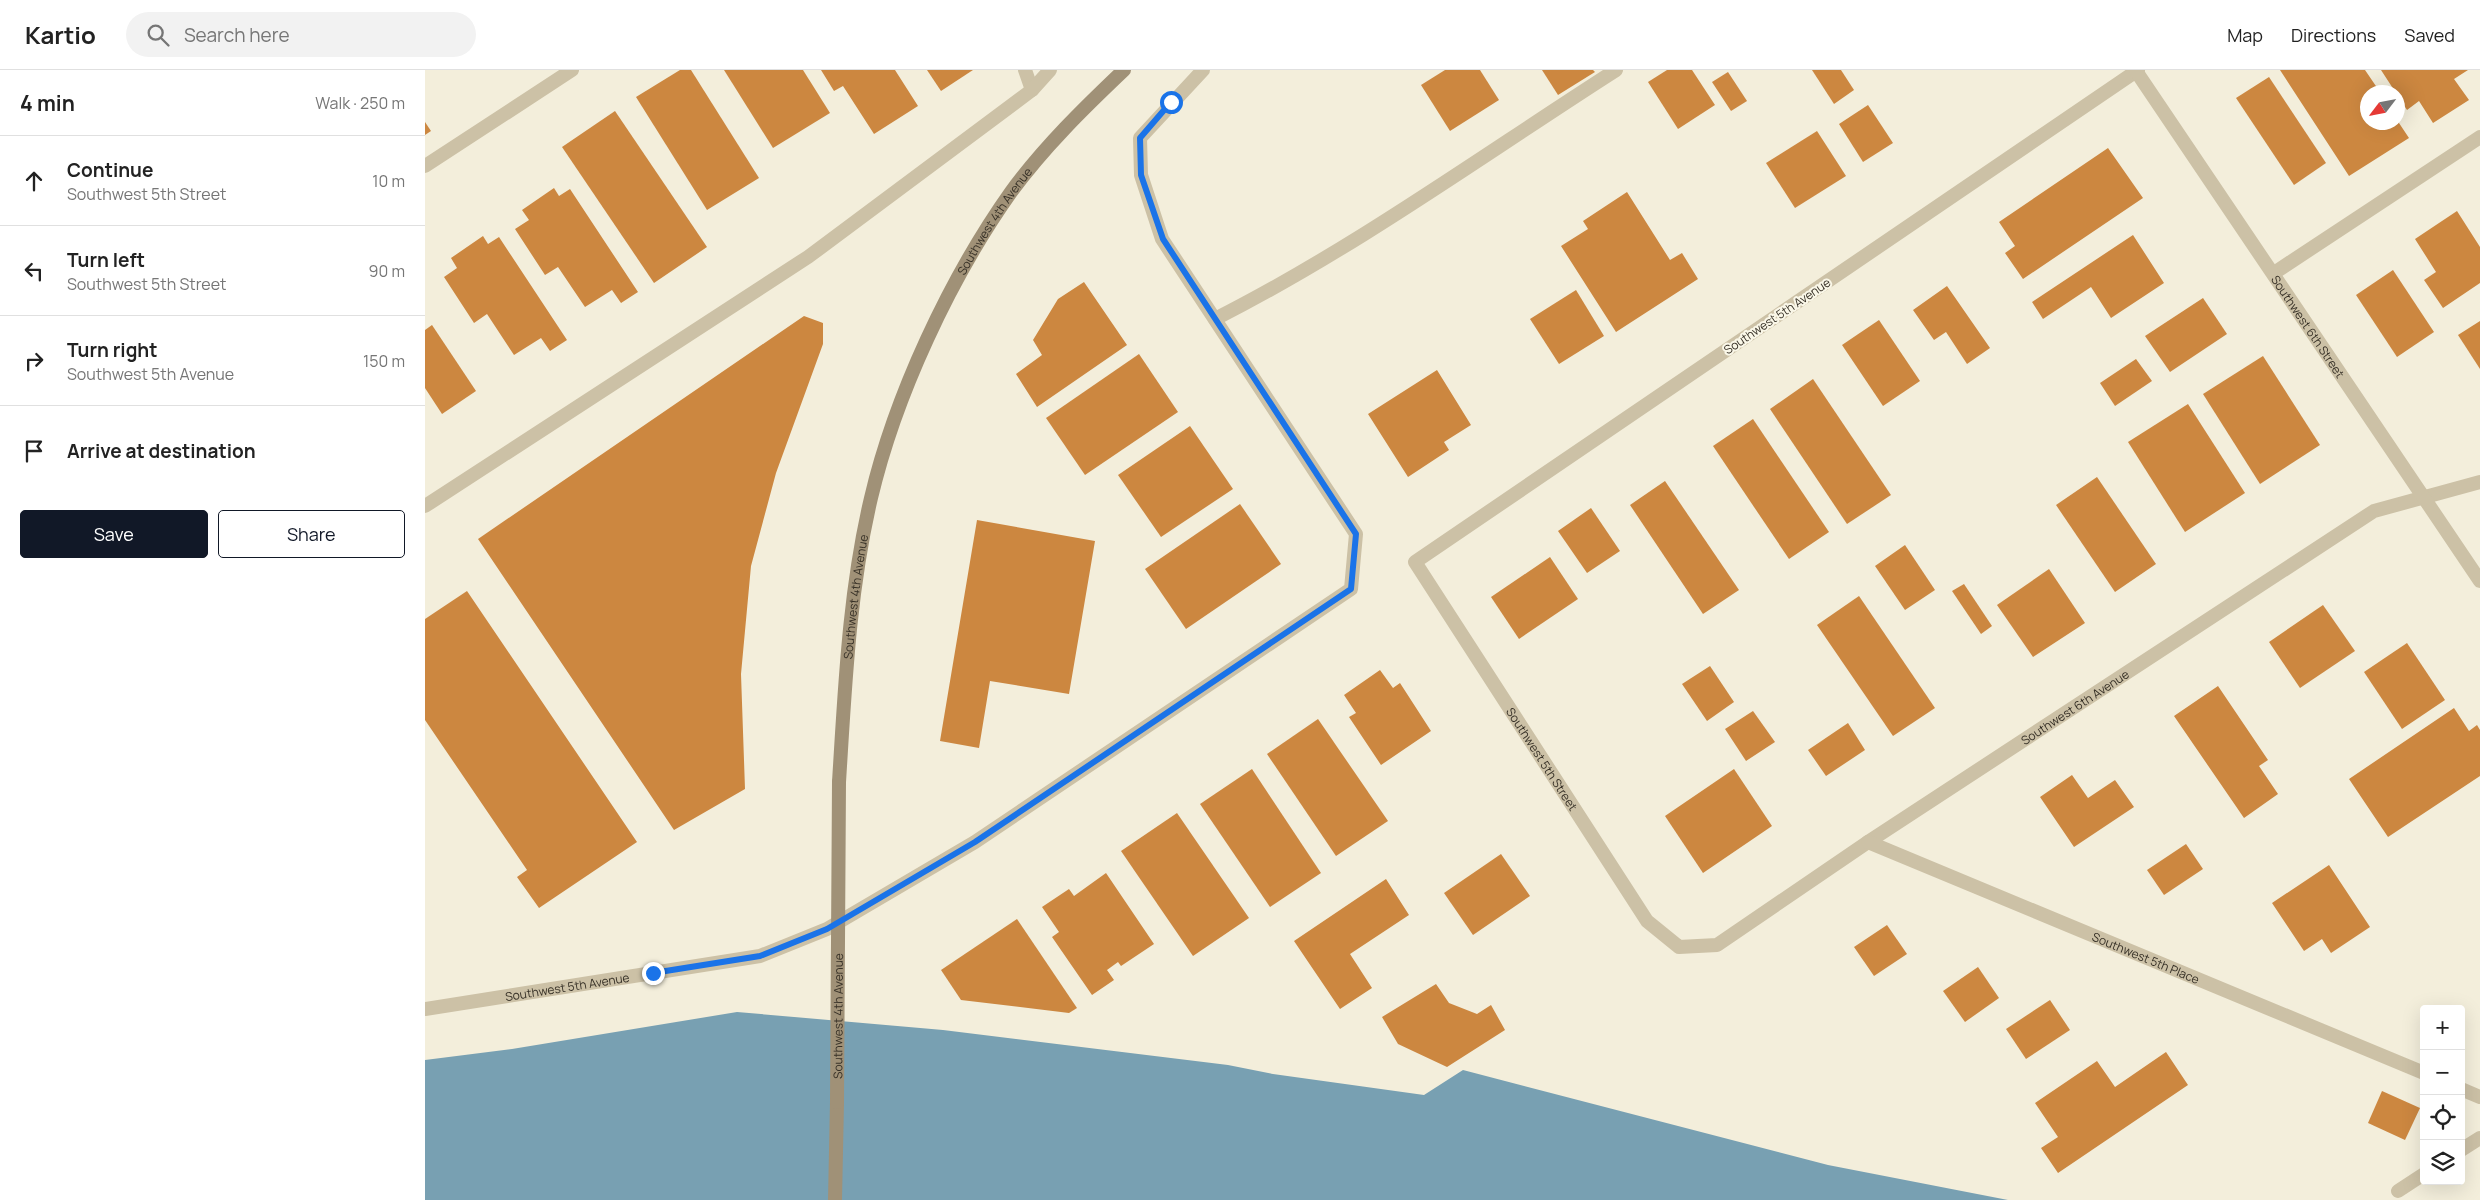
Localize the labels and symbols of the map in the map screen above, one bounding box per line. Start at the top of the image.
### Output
north arrow [2360,85,2405,130]
route start [1160,91,1183,114]
street label: Southwest 4th Avenue [953,163,1036,278]
street label: Southwest 6th Street [2268,272,2349,381]
street label: Southwest 5th Avenue [1720,274,1834,358]
street label: Southwest 4th Avenue [839,533,872,660]
street label: Southwest 6th Avenue [2017,665,2132,748]
street label: Southwest 5th Street [1503,704,1582,814]
street label: Southwest 5th Place [2090,928,2202,987]
street label: Southwest 4th Avenue [829,953,846,1079]
route end [642,962,665,985]
street label: Southwest 5th Avenue [504,968,631,1005]

